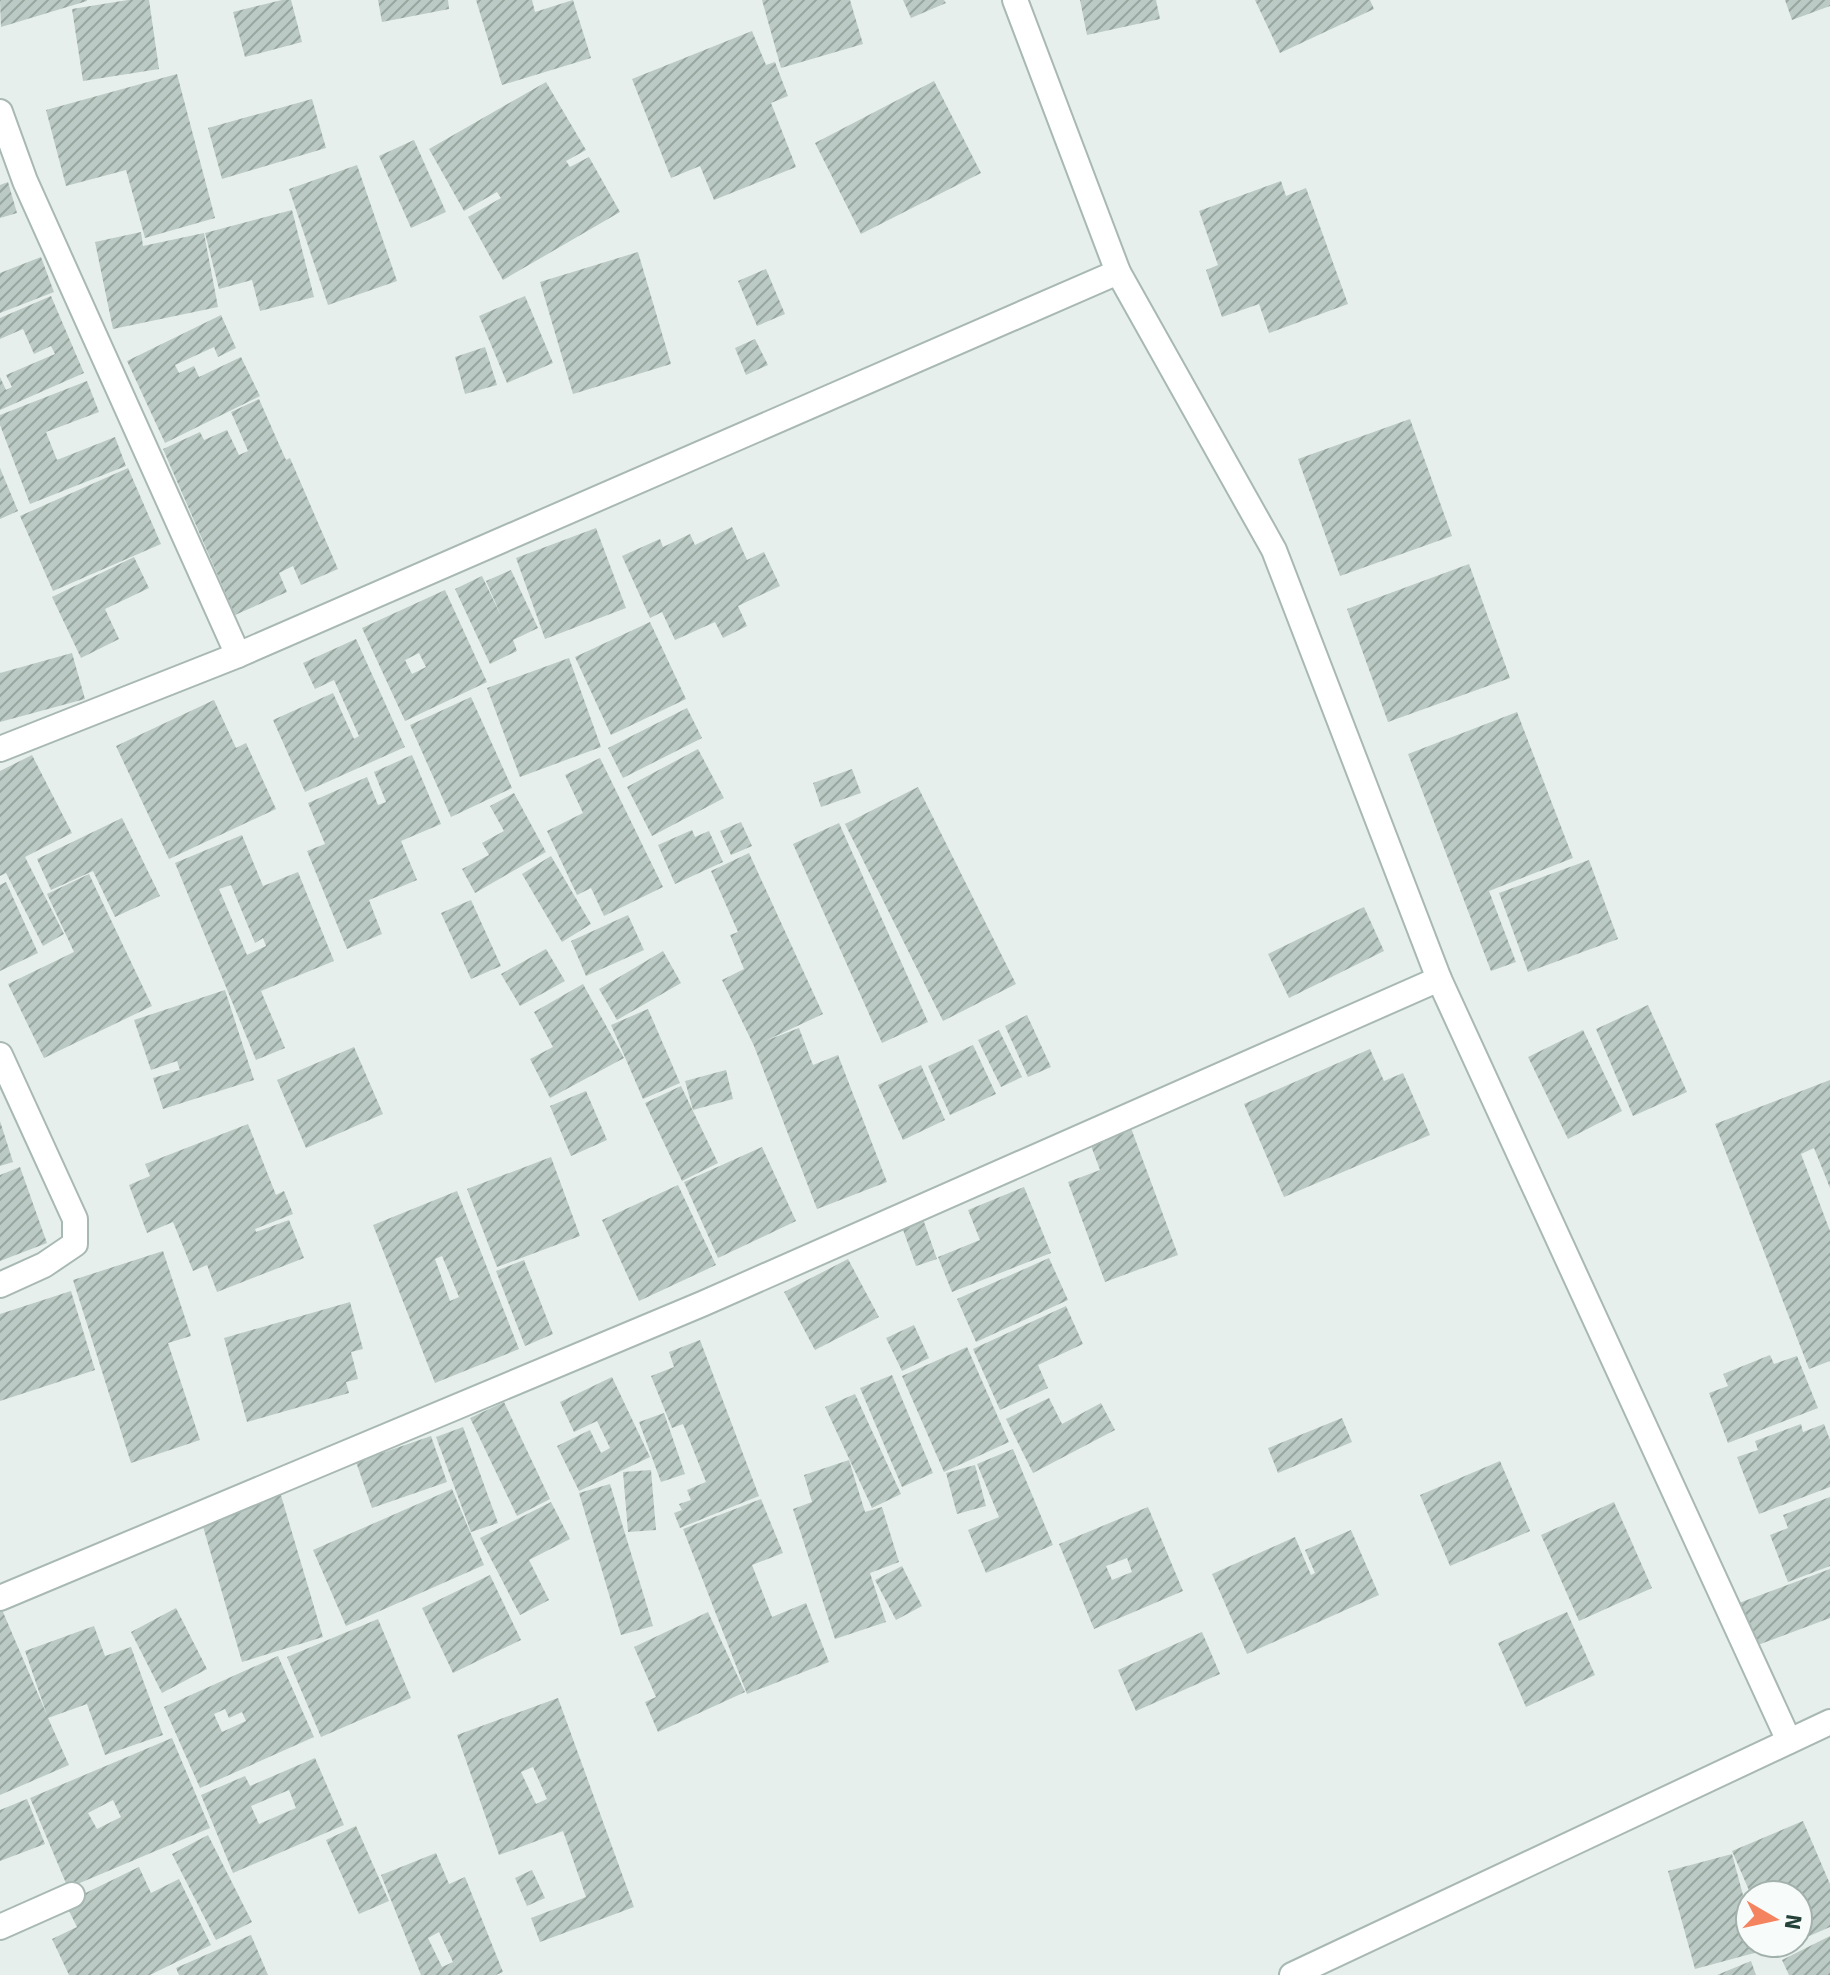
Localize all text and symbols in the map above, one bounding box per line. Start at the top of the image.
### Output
north arrow [1734,1879,1814,1959]
text: N [1779,1912,1808,1932]

